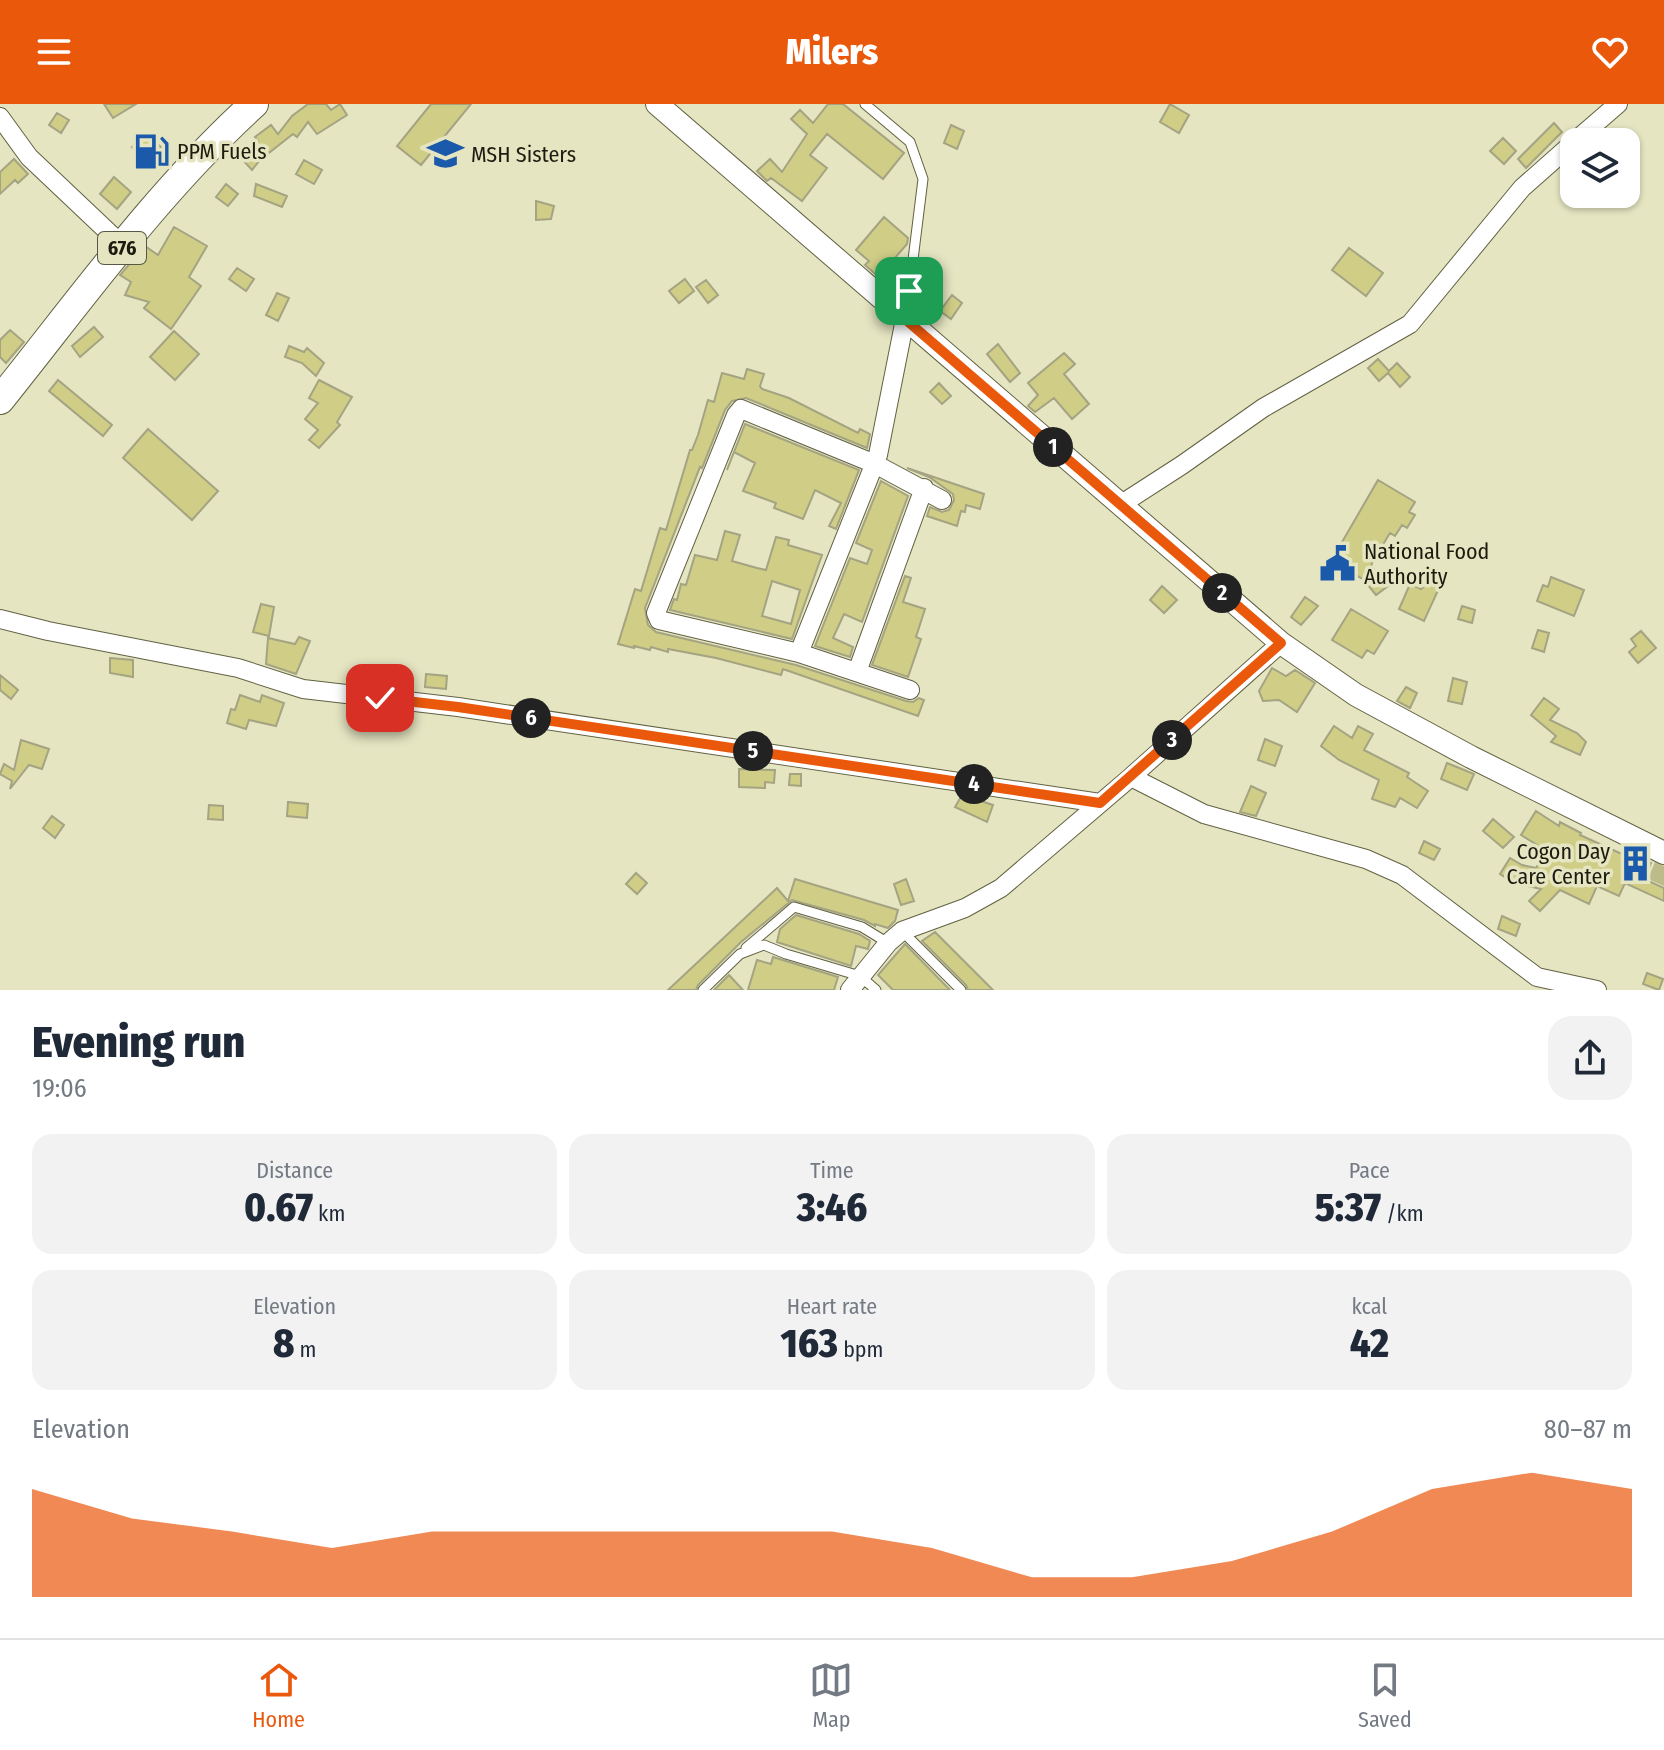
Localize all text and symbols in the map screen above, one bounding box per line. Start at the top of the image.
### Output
icon: menu [32,30,76,74]
text: Milers [786,30,878,74]
icon: heart [1588,30,1632,74]
map controls [1560,128,1640,208]
button: layers [1560,128,1640,208]
fuel station icon: PPM Fuels [132,132,170,170]
school or university icon: MSH Sisters [426,135,464,173]
place label: PPM Fuels [177,138,267,165]
place label: MSH Sisters [471,141,576,168]
road number: 676 [98,232,146,264]
pin [875,257,943,325]
icon: arrive [887,269,931,313]
pin: 1 [1033,427,1073,467]
text: 1 [1048,433,1058,460]
place label: National Food Authority [1364,538,1489,590]
public building icon: National Food Authority [1319,545,1357,583]
pin: 2 [1202,573,1242,613]
text: 2 [1217,579,1227,606]
pin [346,664,414,732]
icon: check [358,676,402,720]
pin: 6 [511,698,551,738]
text: 6 [525,704,537,731]
pin: 3 [1152,720,1192,760]
text: 3 [1167,726,1177,753]
pin: 5 [733,731,773,771]
text: 5 [748,737,758,764]
pin: 4 [954,764,994,804]
text: 4 [968,770,980,797]
place label: Cogon Day Care Center [1507,838,1610,890]
building icon: Cogon Day Care Center [1617,845,1655,883]
text: Evening run [32,1016,245,1069]
button: share [1548,1016,1632,1100]
text: 19:06 [32,1073,87,1104]
text: Distance [256,1157,333,1184]
text: Time [810,1157,854,1184]
text: Pace [1349,1157,1390,1184]
text: 0.67 [244,1184,313,1232]
text: 3:46 [797,1184,867,1232]
text: 5:37 [1315,1184,1381,1232]
text: km [313,1200,345,1227]
text: /km [1381,1200,1424,1227]
text: Elevation [253,1293,336,1320]
text: Heart rate [787,1293,877,1320]
text: kcal [1352,1293,1387,1320]
text: 8 [273,1320,294,1368]
text: 163 [780,1320,838,1368]
text: 42 [1350,1320,1389,1368]
text: m [294,1336,316,1363]
text: bpm [838,1336,884,1363]
text: Elevation [32,1414,130,1445]
text: 80–87 m [1544,1414,1632,1445]
tab: Home [252,1658,305,1733]
tab: Map [809,1658,853,1733]
tab: Saved [1358,1658,1412,1733]

